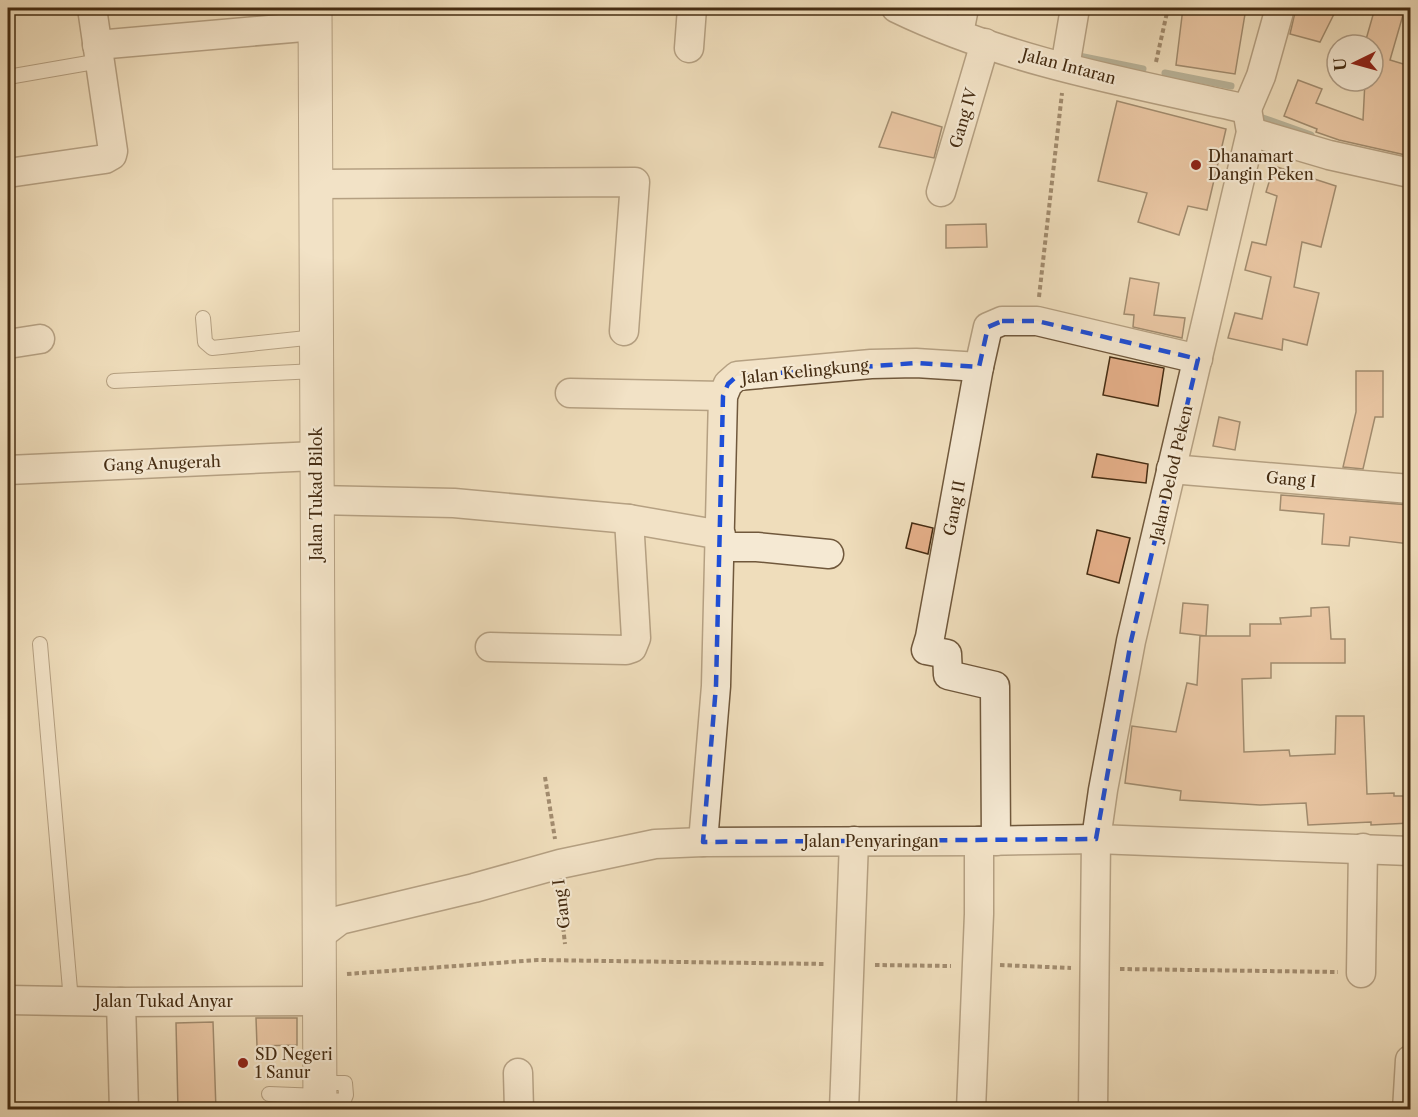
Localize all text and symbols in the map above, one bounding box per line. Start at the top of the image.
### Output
north arrow [1325,33,1385,93]
street label: Jalan Intaran [1017,43,1118,88]
text: U [1330,57,1351,72]
street label: Gang IV [945,85,981,150]
place label: Dhanamart Dangin Peken [1208,146,1314,184]
marker: Dhanamart Dangin Peken [1189,158,1203,172]
street label: Jalan Kelingkung [737,354,870,388]
street label: Jalan Delod Peken [1145,403,1196,546]
street label: Jalan Tukad Bilok [306,427,326,564]
street label: Gang Anugerah [103,451,221,475]
street label: Gang I [1265,467,1317,491]
street label: Gang II [939,479,969,537]
street label: Jalan Penyaringan [800,831,939,851]
street label: Gang I [548,878,574,930]
street label: Jalan Tukad Anyar [92,991,233,1011]
place label: SD Negeri 1 Sanur [255,1044,333,1082]
marker: SD Negeri 1 Sanur [236,1056,250,1070]

